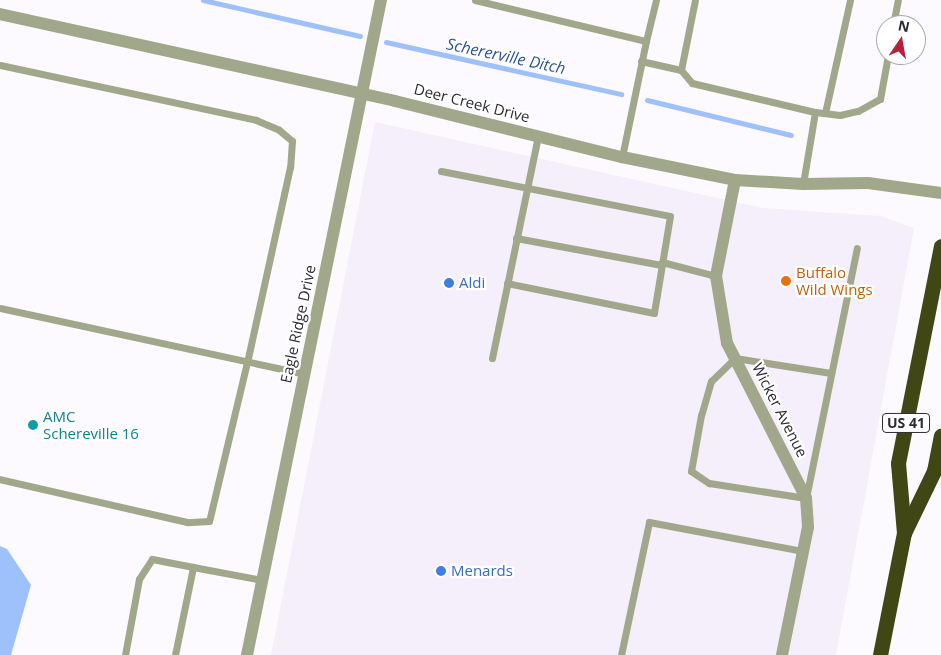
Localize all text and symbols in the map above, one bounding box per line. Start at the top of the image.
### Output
north arrow [876,15,926,65]
text: N [896,15,912,36]
water label: Schererville Ditch [445,34,567,78]
street label: Deer Creek Drive [412,80,532,126]
street label: Eagle Ridge Drive [277,263,319,385]
place label: Buffalo Wild Wings [796,263,873,298]
place label: Aldi [459,274,485,292]
marker: Buffalo Wild Wings [780,275,792,287]
marker: Aldi [443,277,455,289]
street label: Wicker Avenue [749,360,811,460]
place label: AMC Schereville 16 [43,407,139,442]
road number: US 41 [881,412,931,434]
marker: AMC Schereville 16 [27,419,39,431]
place label: Menards [451,562,513,580]
marker: Menards [435,565,447,577]

